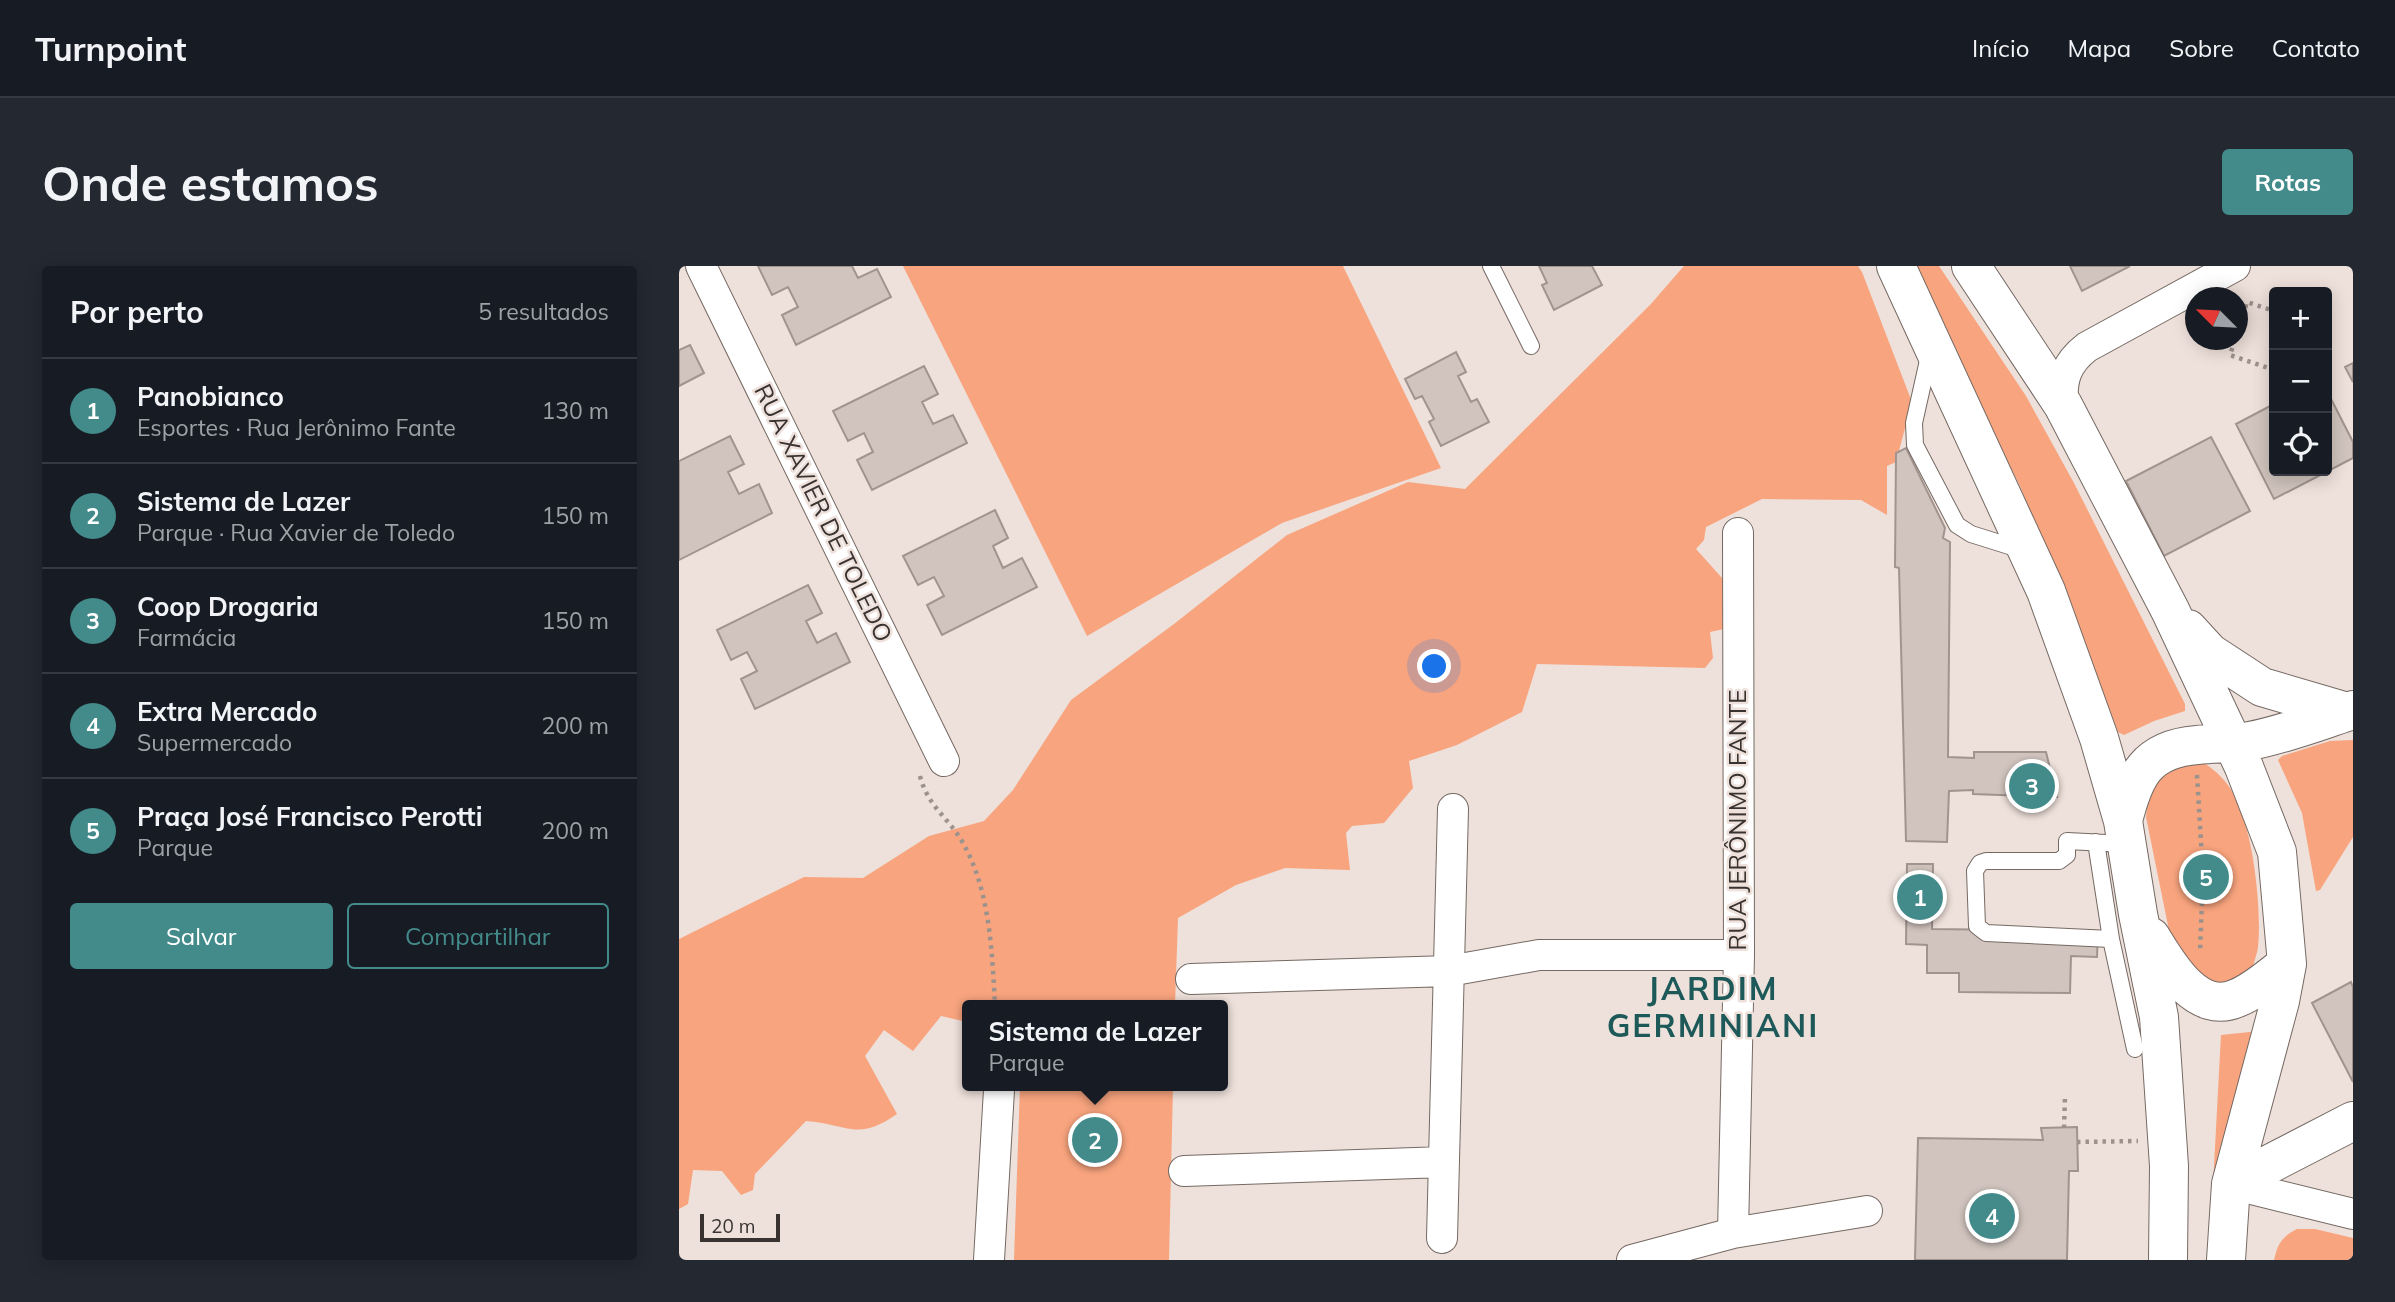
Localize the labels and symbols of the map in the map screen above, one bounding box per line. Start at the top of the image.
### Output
north arrow [2185,287,2248,350]
street label: RUA XAVIER DE TOLEDO [748,379,899,646]
your location [1417,649,1451,683]
street label: RUA JERÔNIMO FANTE [1722,690,1752,950]
pin: 3 [2009,760,2055,812]
pin: 5 [2183,851,2229,903]
pin: 1 [1897,871,1943,923]
district label: JARDIM GERMINIANI [1607,968,1819,1045]
pin: 2 [1072,1114,1118,1166]
pin: 4 [1969,1190,2015,1242]
scale bar [700,1211,781,1243]

